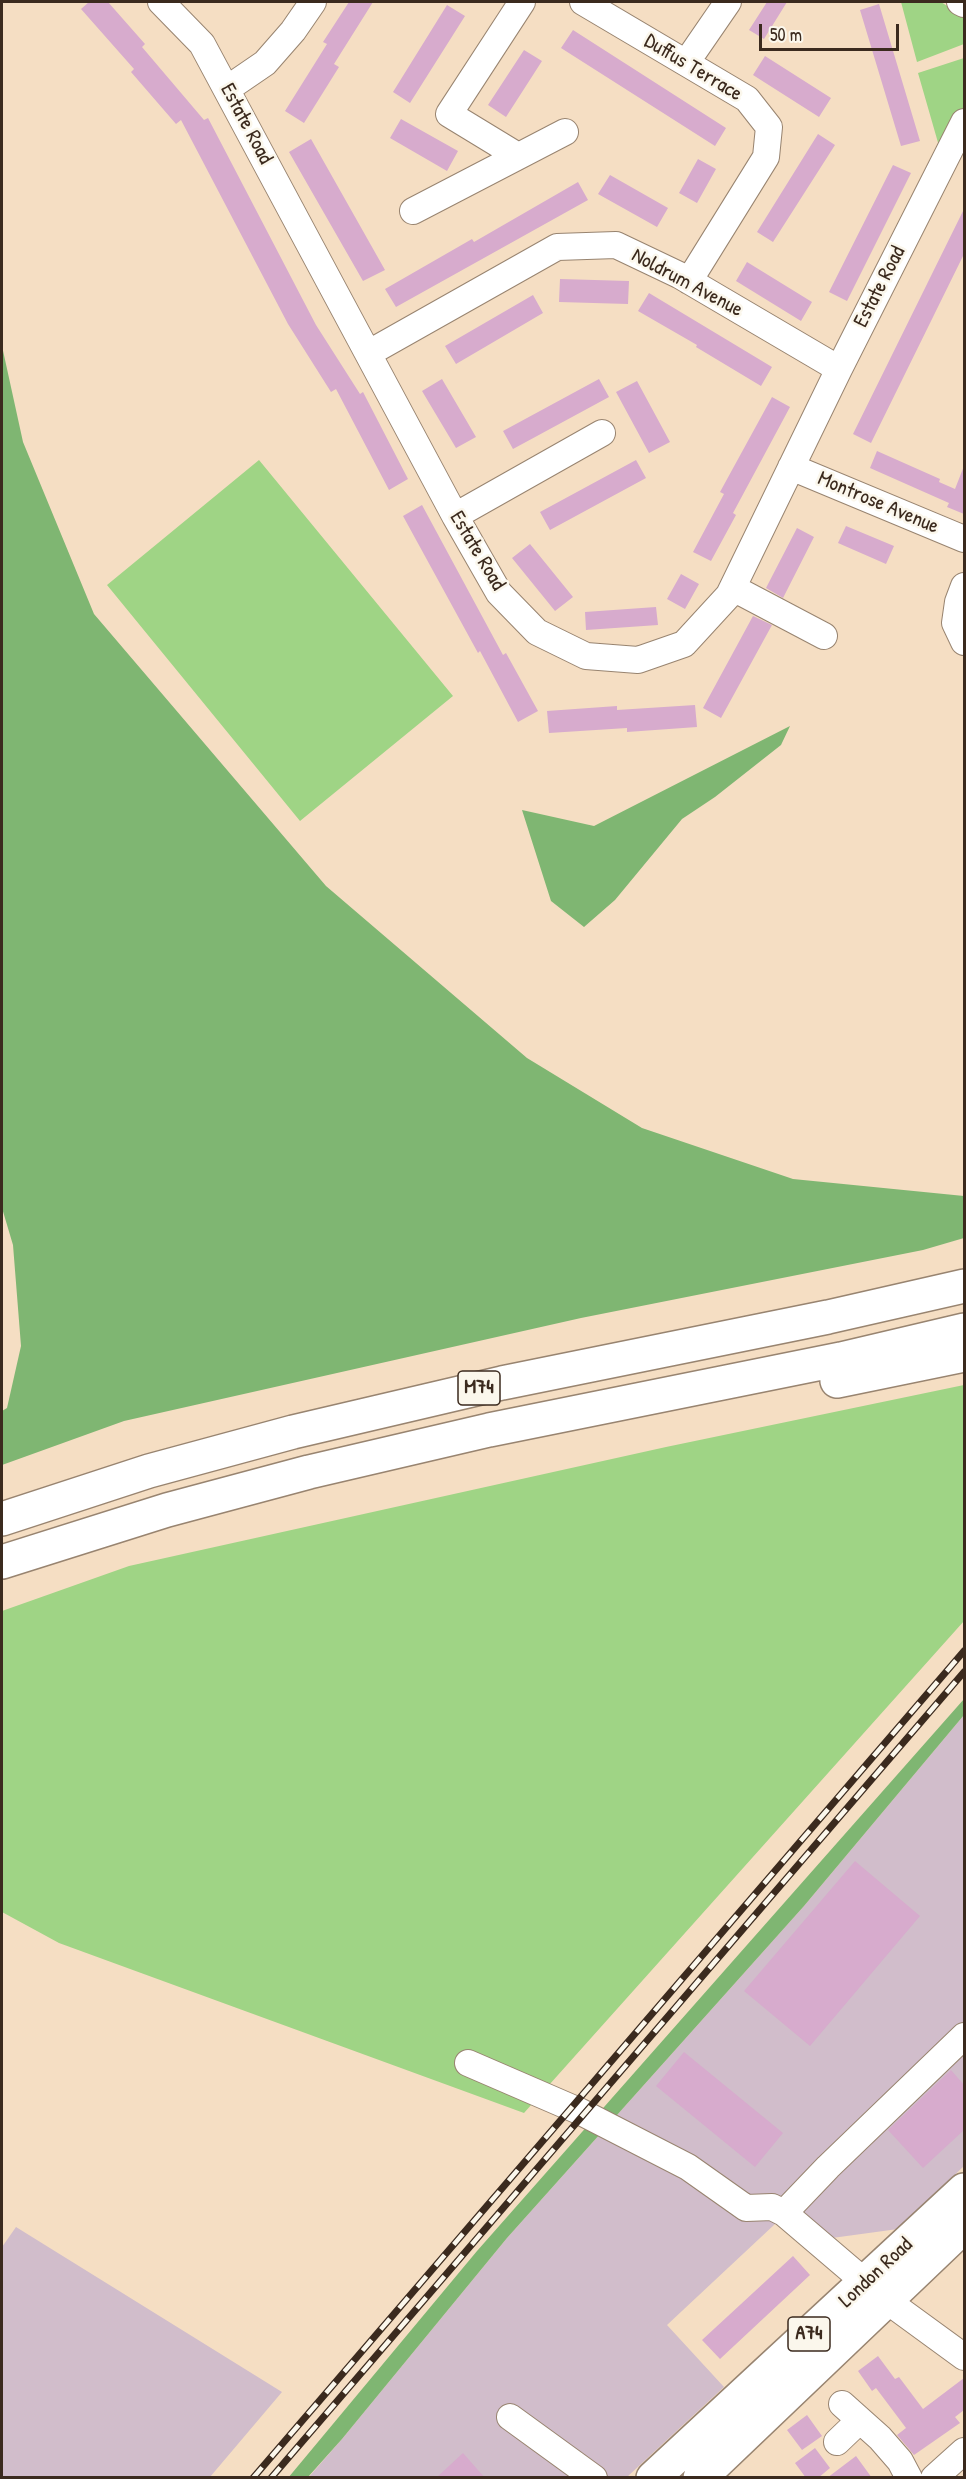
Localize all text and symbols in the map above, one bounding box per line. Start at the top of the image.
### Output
scale bar [762,12,902,50]
text: 50 m [770,22,802,47]
street label: Duffus Terrace [639,29,747,107]
street label: Estate Road [214,79,278,169]
street label: Estate Road [849,242,911,332]
street label: Noldrum Avenue [627,243,747,323]
street label: Montrose Avenue [814,466,942,540]
street label: Estate Road [444,507,510,595]
road number: M74 [458,1371,500,1405]
street label: London Road [834,2233,918,2313]
road number: A74 [788,2317,830,2351]

